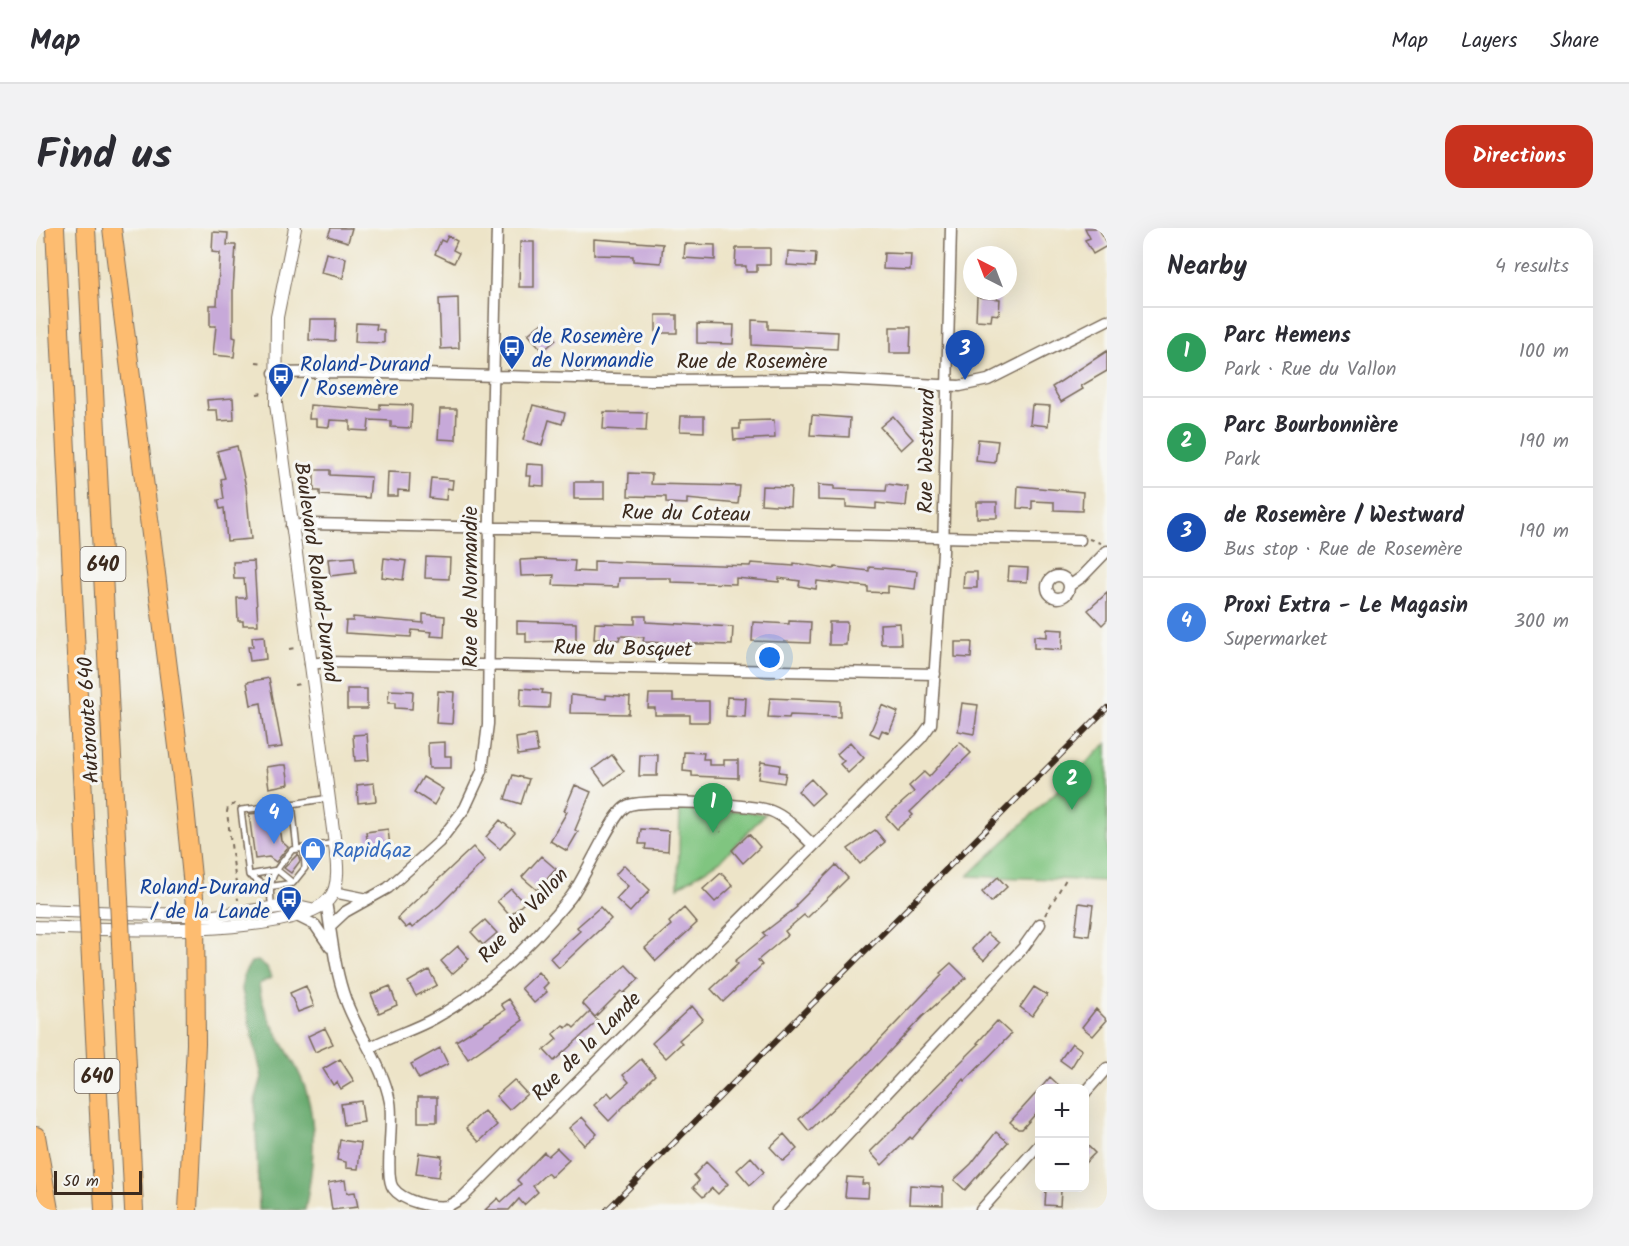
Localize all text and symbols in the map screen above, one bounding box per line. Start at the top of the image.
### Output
text: Map [30,19,81,64]
text: Map [1391,25,1428,58]
text: Layers [1461,25,1517,58]
text: Share [1550,25,1599,58]
text: Find us [36,123,172,190]
button: Directions [1445,125,1593,188]
north arrow [963,246,1017,300]
text: Nearby [1167,246,1247,288]
text: 4 results [1495,251,1569,283]
text: Parc Hemens [1224,319,1351,354]
place label: de Rosemère / de Normandie [532,321,660,378]
pin: 3 [946,330,984,380]
bus stop icon: de Rosemère / de Normandie [497,333,527,371]
text: 1 [1183,336,1190,368]
text: 100 m [1519,336,1569,368]
street label: Rue de Rosemère [676,346,828,379]
place label: Roland-Durand / Rosemère [300,349,431,406]
text: Park · Rue du Vallon [1224,354,1397,386]
bus stop icon: Roland-Durand / Rosemère [266,361,296,399]
street label: Rue Westward [910,388,945,514]
text: Parc Bourbonnière [1224,409,1398,444]
text: 2 [1181,426,1192,458]
text: 190 m [1519,426,1569,458]
text: Park [1224,444,1260,476]
street label: Boulevard Roland-Durand [284,460,347,685]
street label: Rue du Coteau [621,497,751,532]
text: de Rosemère / Westward [1224,499,1464,534]
street label: Rue de Normandie [455,505,488,668]
text: 3 [1181,516,1192,548]
text: 190 m [1519,516,1569,548]
text: Bus stop · Rue de Rosemère [1224,534,1462,566]
road number: 640 [80,547,126,581]
text: Proxi Extra - Le Magasin [1224,589,1468,624]
text: 4 [1181,606,1192,638]
text: 300 m [1514,606,1569,638]
text: Supermarket [1224,624,1327,656]
street label: Rue du Bosquet [553,632,693,667]
your location [755,643,784,672]
street label: Autoroute 640 [70,656,109,784]
pin: 2 [1052,760,1092,810]
pin: 1 [694,784,732,833]
pin: 4 [254,794,294,844]
shop icon: RapidGaz [298,835,328,873]
place label: RapidGaz [332,835,412,868]
street label: Rue du Vallon [471,860,578,972]
place label: Roland-Durand / de la Lande [140,872,271,929]
bus stop icon: Roland-Durand / de la Lande [274,884,304,922]
street label: Rue de la Lande [524,984,650,1110]
road number: 640 [74,1059,120,1093]
map controls [1035,1084,1089,1192]
button: + [1035,1084,1089,1138]
button: − [1035,1138,1089,1192]
scale bar [54,1168,142,1196]
text: 50 m [63,1169,99,1194]

